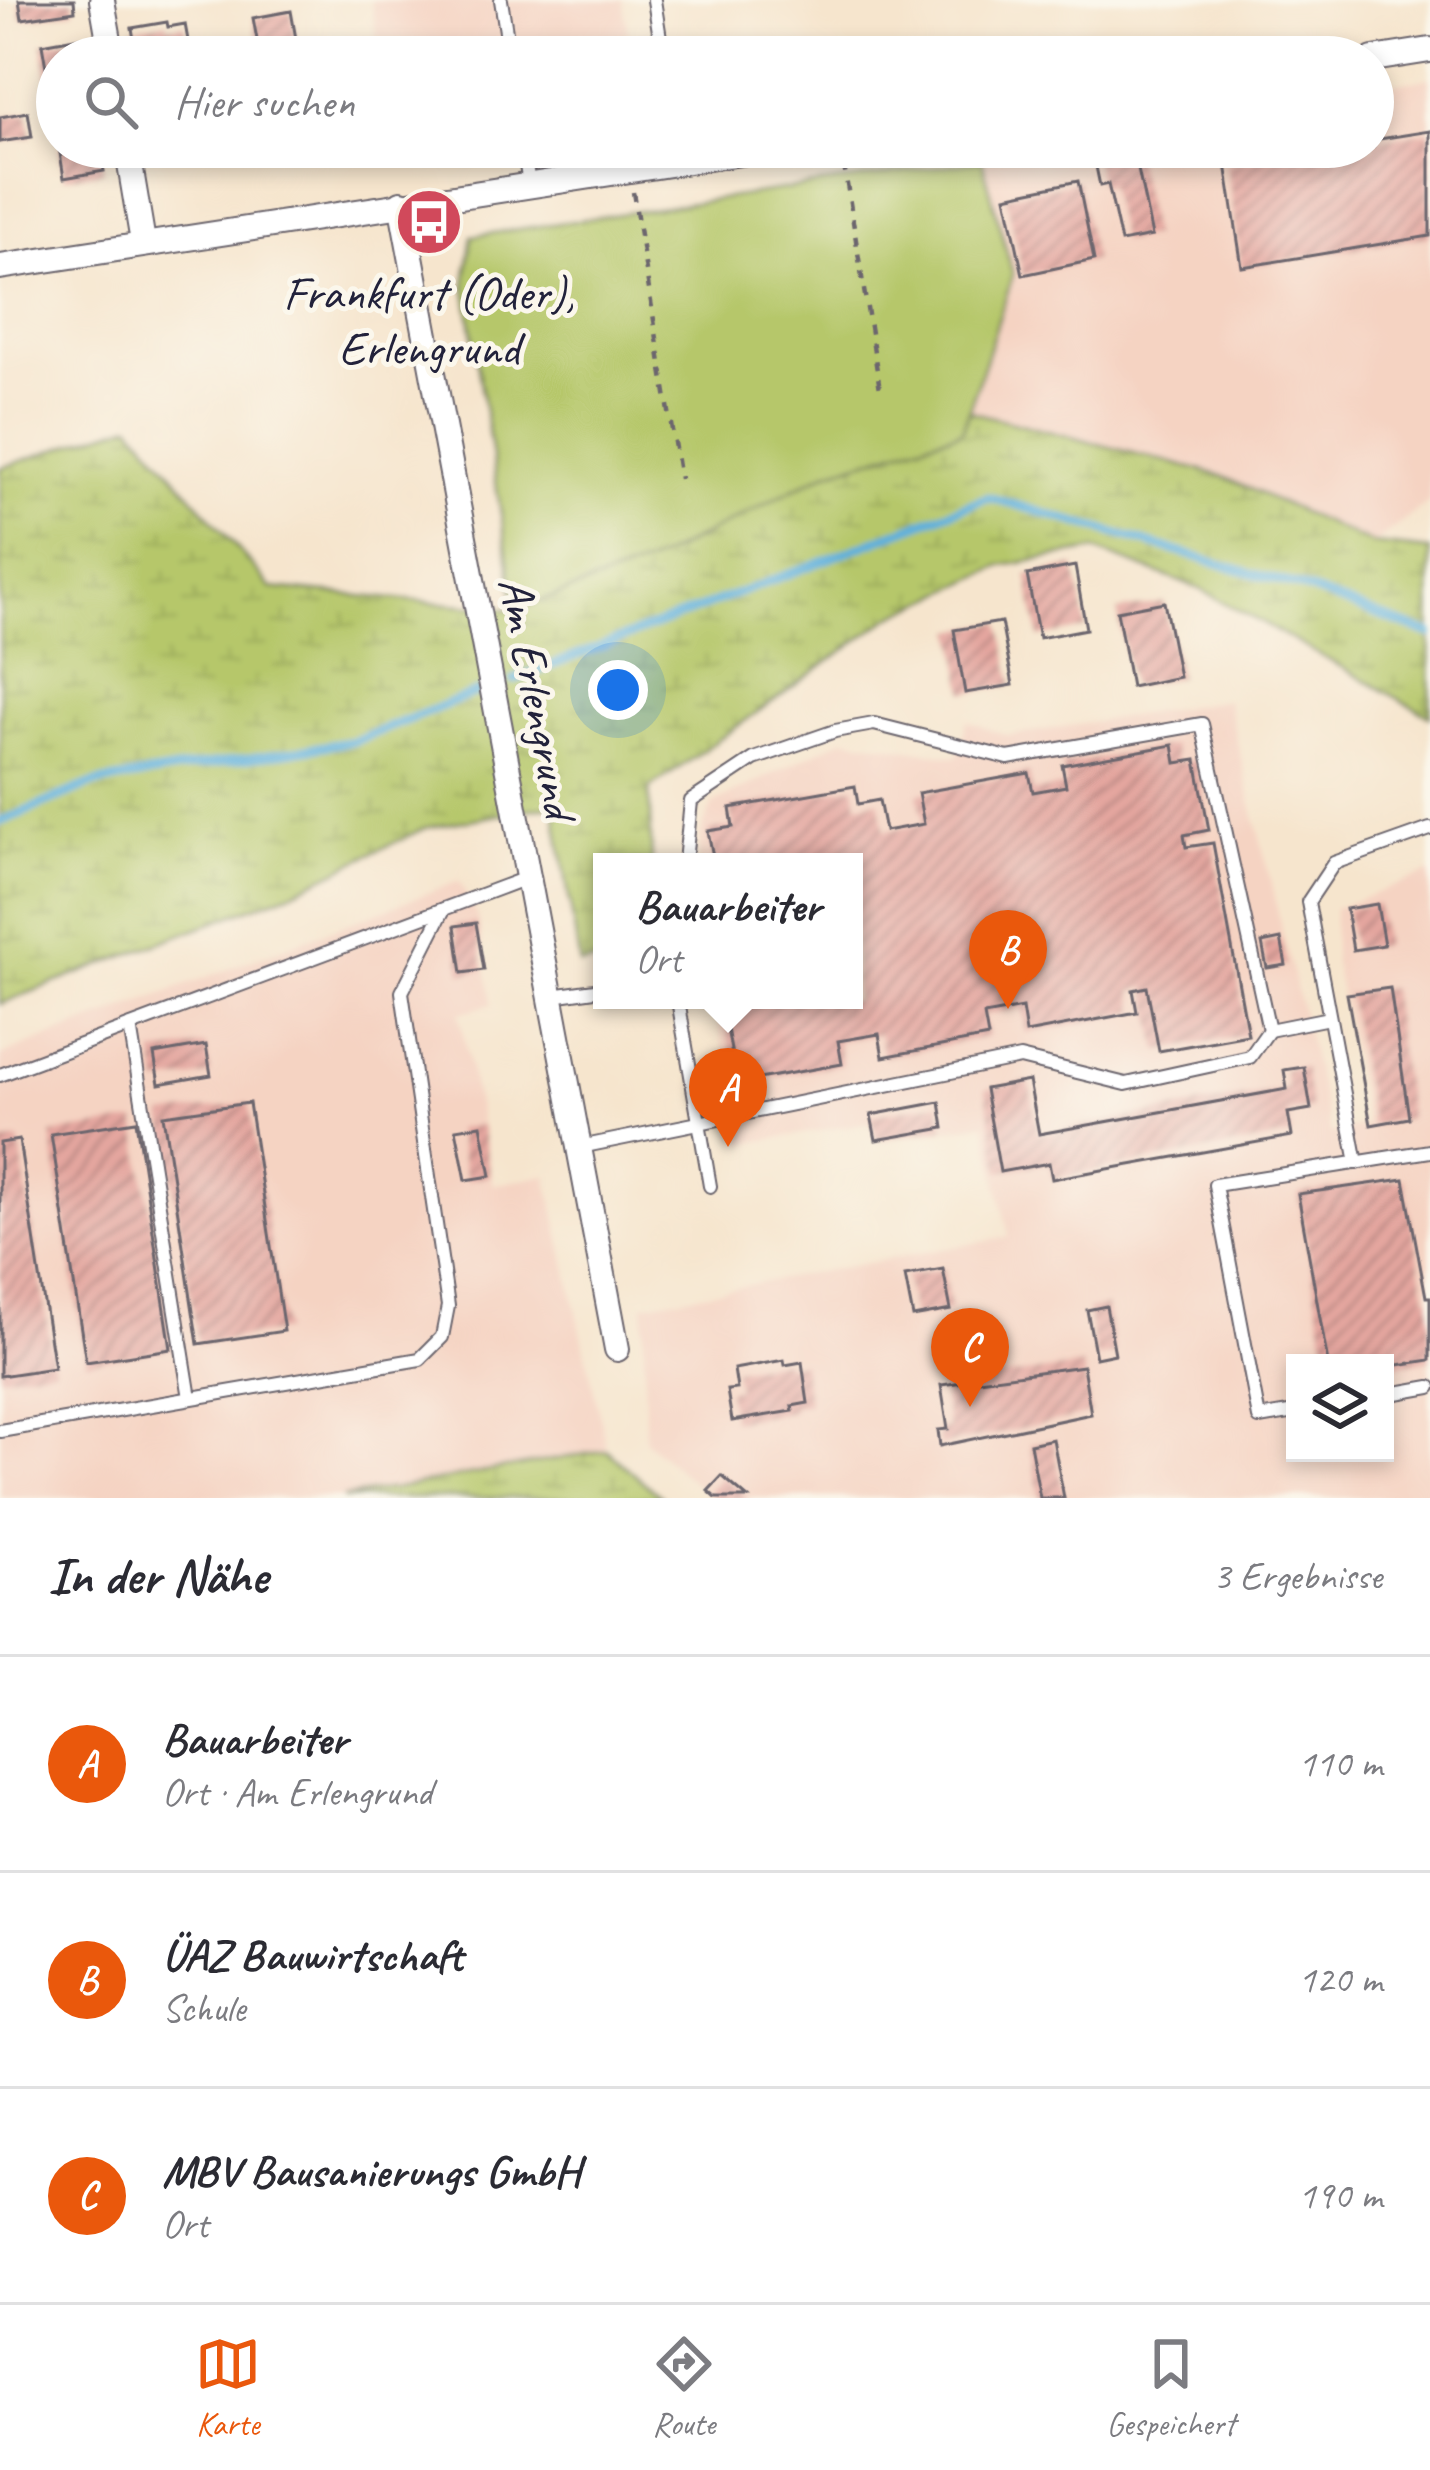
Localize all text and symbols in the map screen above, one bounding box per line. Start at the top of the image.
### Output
search box [36,36,1394,168]
icon: search [78,69,144,135]
text: Hier suchen [174,74,354,131]
bus stop icon: Frankfurt (Oder), Erlengrund [394,187,464,257]
place label: Frankfurt (Oder), Erlengrund [283,263,575,378]
street label: Am Erlengrund [485,572,592,829]
your location [588,660,648,720]
popup [593,853,863,1009]
text: Bauarbeiter [635,878,821,935]
pin: B [969,910,1047,1009]
text: Ort [635,935,682,984]
pin: A [689,1048,767,1147]
pin: C [931,1308,1009,1407]
map controls [1286,1354,1394,1462]
button: layers [1286,1354,1394,1462]
text: In der Nähe [48,1544,267,1608]
text: 3 Ergebnisse [1213,1552,1382,1601]
text: Bauarbeiter [162,1711,347,1768]
text: A [77,1739,97,1788]
text: 110 m [1298,1739,1382,1788]
text: Ort · Am Erlengrund [162,1768,432,1817]
text: ÜAZ Bauwirtschaft [162,1927,463,1984]
text: B [77,1955,97,2004]
text: 120 m [1298,1955,1382,2004]
text: Schule [162,1984,245,2033]
text: MBV Bausanierungs GmbH [162,2143,580,2200]
text: C [78,2171,96,2220]
text: 190 m [1298,2171,1382,2220]
text: Ort [162,2200,208,2249]
tab: Karte [195,2331,261,2445]
tab: Route [651,2331,717,2445]
tab: Gespeichert [1106,2331,1235,2445]

